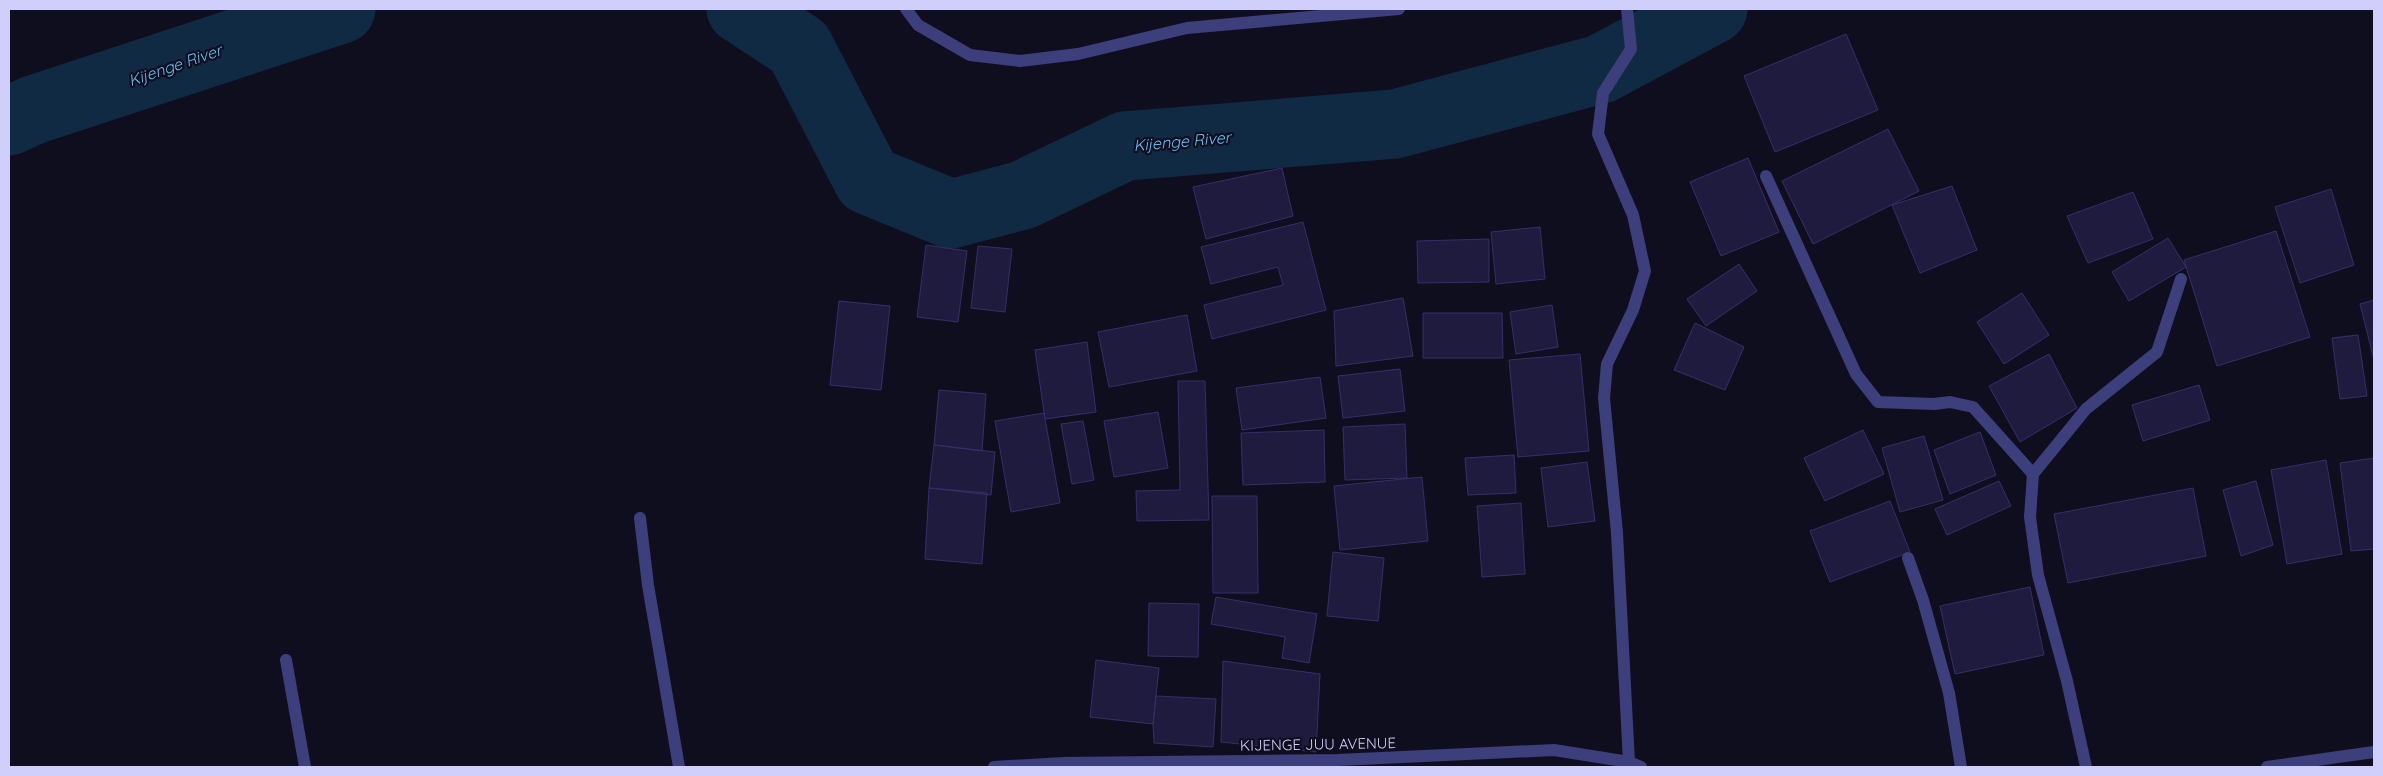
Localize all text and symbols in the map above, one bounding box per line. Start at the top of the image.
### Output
water label: Kijenge River [126,39,226,90]
water label: Kijenge River [1132,127,1233,155]
street label: KIJENGE JUU AVENUE [1240,733,1396,755]

